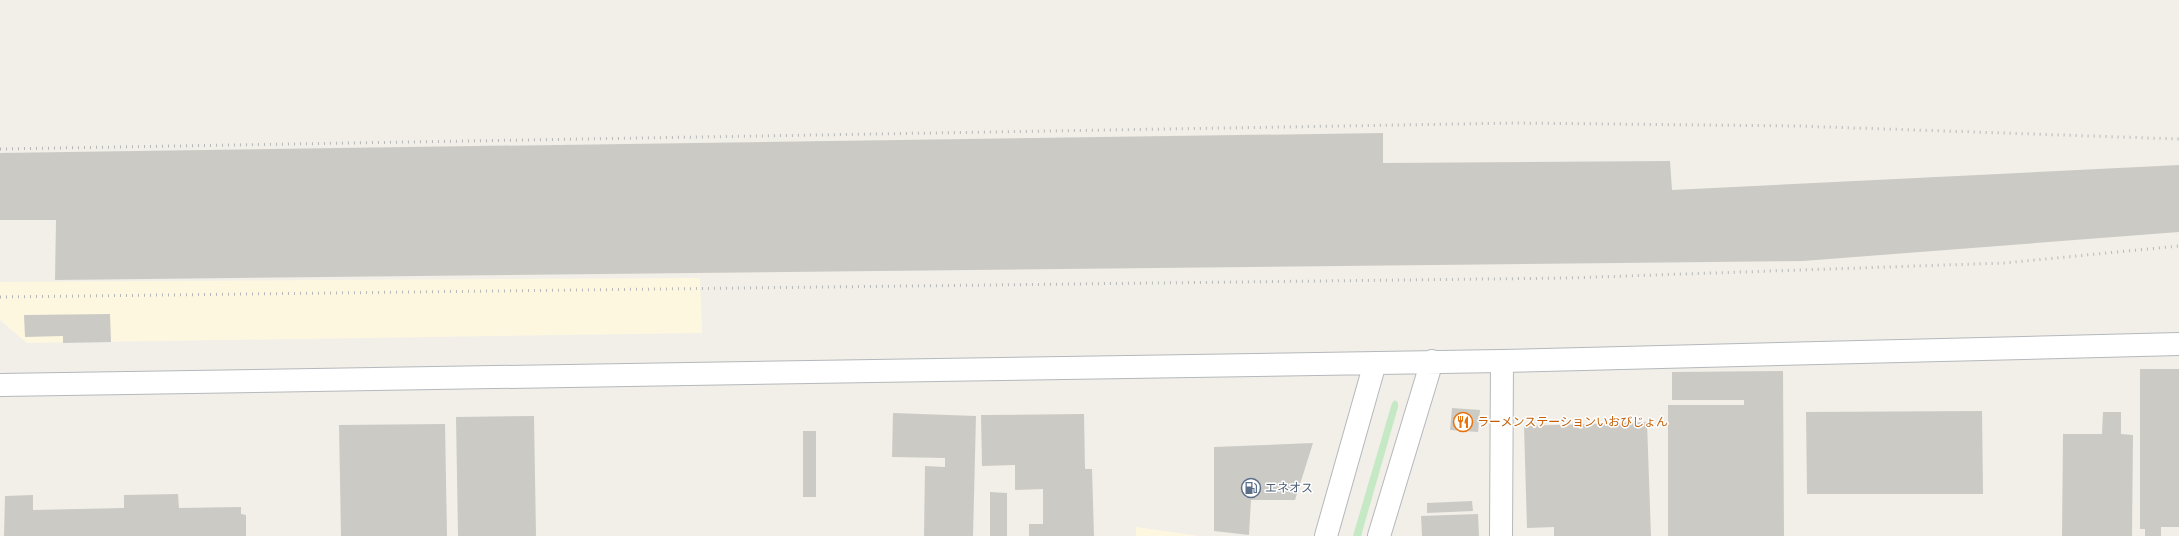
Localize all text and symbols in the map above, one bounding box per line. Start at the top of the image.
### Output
restaurant icon: ラーメンステーションいおびじょん [1452,411,1474,433]
place label: ラーメンステーションいおびじょん [1477,414,1668,430]
fuel station icon: エネオス [1240,477,1262,499]
place label: エネオス [1265,480,1313,496]

